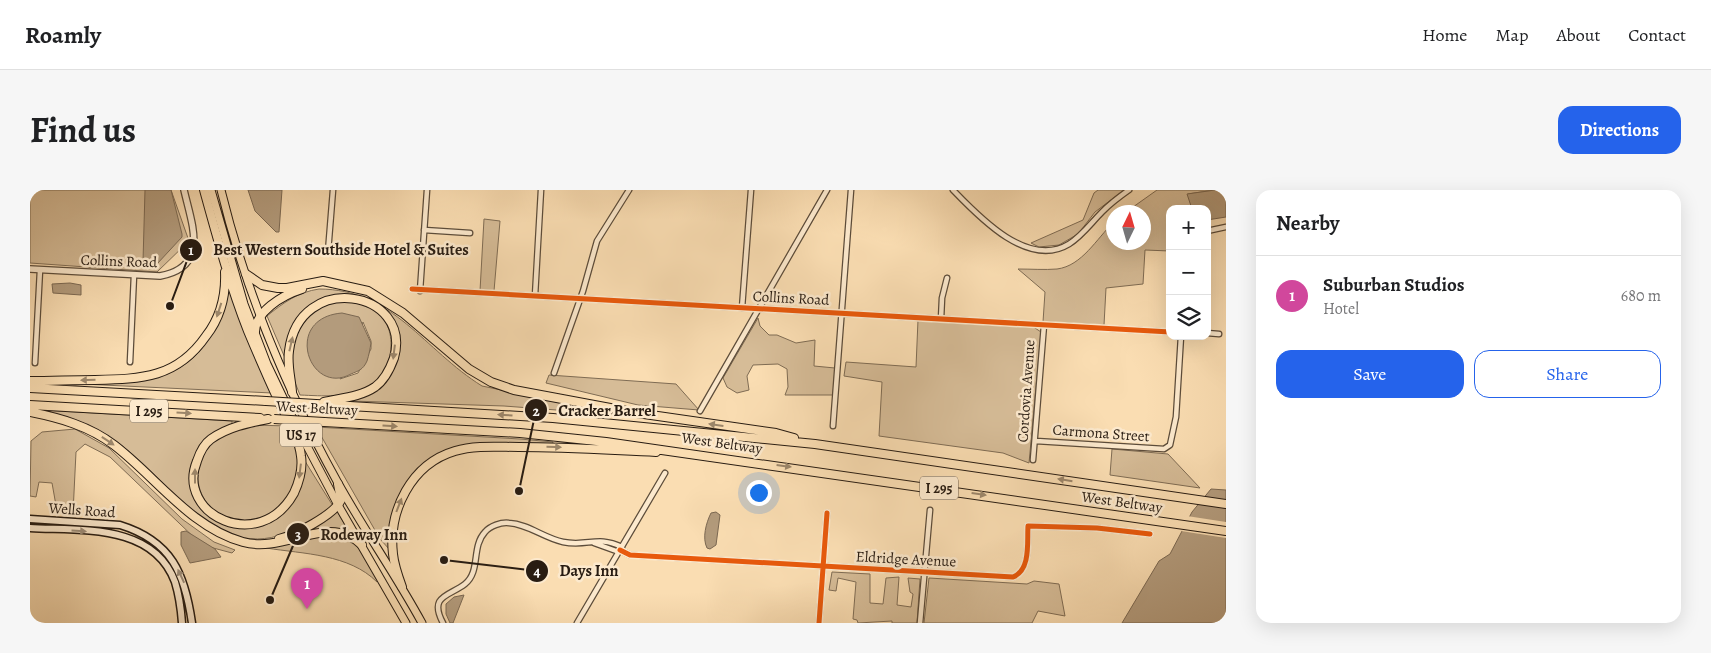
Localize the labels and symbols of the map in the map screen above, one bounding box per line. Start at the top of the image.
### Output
north arrow [1106,205,1151,250]
callout: Best Western Southside Hotel & Suites [179,234,479,265]
text: Best Western Southside Hotel & Suites [213,239,469,261]
text: 1 [188,240,194,260]
street label: Collins Road [80,250,159,272]
street label: Collins Road [752,286,831,310]
one-way arrow [215,303,223,318]
one-way arrow [287,337,295,352]
street label: Cordovia Avenue [1012,339,1040,443]
one-way arrow [390,345,398,361]
one-way arrow [80,376,96,384]
callout: Cracker Barrel [523,395,666,426]
street label: West Beltway [275,396,358,420]
road number: I 295 [130,400,168,422]
text: Cracker Barrel [558,400,657,422]
text: 2 [532,401,540,421]
one-way arrow [176,409,192,417]
one-way arrow [497,410,513,418]
street label: Carmona Street [1052,420,1150,446]
one-way arrow [708,421,724,429]
one-way arrow [382,422,398,430]
road number: US 17 [280,424,322,446]
street label: West Beltway [679,427,764,459]
one-way arrow [101,436,115,446]
one-way arrow [546,444,562,452]
one-way arrow [776,462,792,470]
one-way arrow [296,463,304,479]
one-way arrow [191,468,199,484]
road number: I 295 [920,476,958,500]
one-way arrow [1056,476,1072,484]
your location [746,480,772,506]
street label: West Beltway [1079,486,1164,518]
one-way arrow [971,490,987,498]
one-way arrow [395,497,403,512]
street label: Wells Road [47,498,117,522]
callout: Rodeway Inn [285,519,417,550]
text: Rodeway Inn [320,524,408,546]
text: 3 [295,525,301,545]
one-way arrow [71,527,87,535]
street label: Eldridge Avenue [855,546,957,572]
callout: Days Inn [524,555,628,586]
text: Days Inn [560,560,619,582]
text: 4 [533,561,541,581]
pin: 1 [291,568,323,609]
one-way arrow [177,569,185,583]

